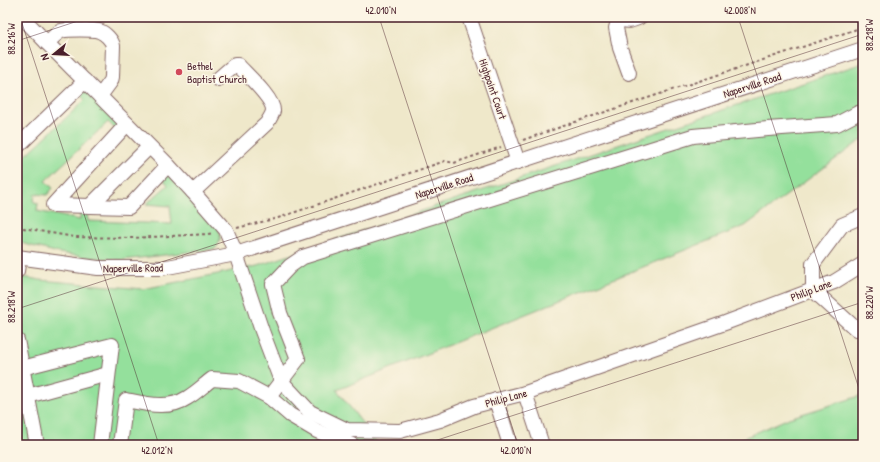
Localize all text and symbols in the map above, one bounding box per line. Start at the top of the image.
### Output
text: 42.010°N [366,4,396,17]
text: 42.008°N [724,4,756,17]
text: 88.218°W [863,18,876,51]
text: 88.216°W [5,22,18,55]
north arrow [34,34,74,74]
text: N [37,52,52,62]
street label: Highpoint Court [476,57,510,121]
place label: Bethel Baptist Church [187,59,247,86]
marker: Bethel Baptist Church [174,67,184,77]
street label: Naperville Road [721,69,783,101]
street label: Naperville Road [413,170,475,202]
street label: Naperville Road [103,260,164,276]
street label: Philip Lane [789,276,834,304]
text: 88.220°W [863,286,876,320]
text: 88.218°W [5,290,18,323]
street label: Philip Lane [484,386,529,410]
text: 42.012°N [142,444,173,457]
text: 42.010°N [501,444,531,457]

